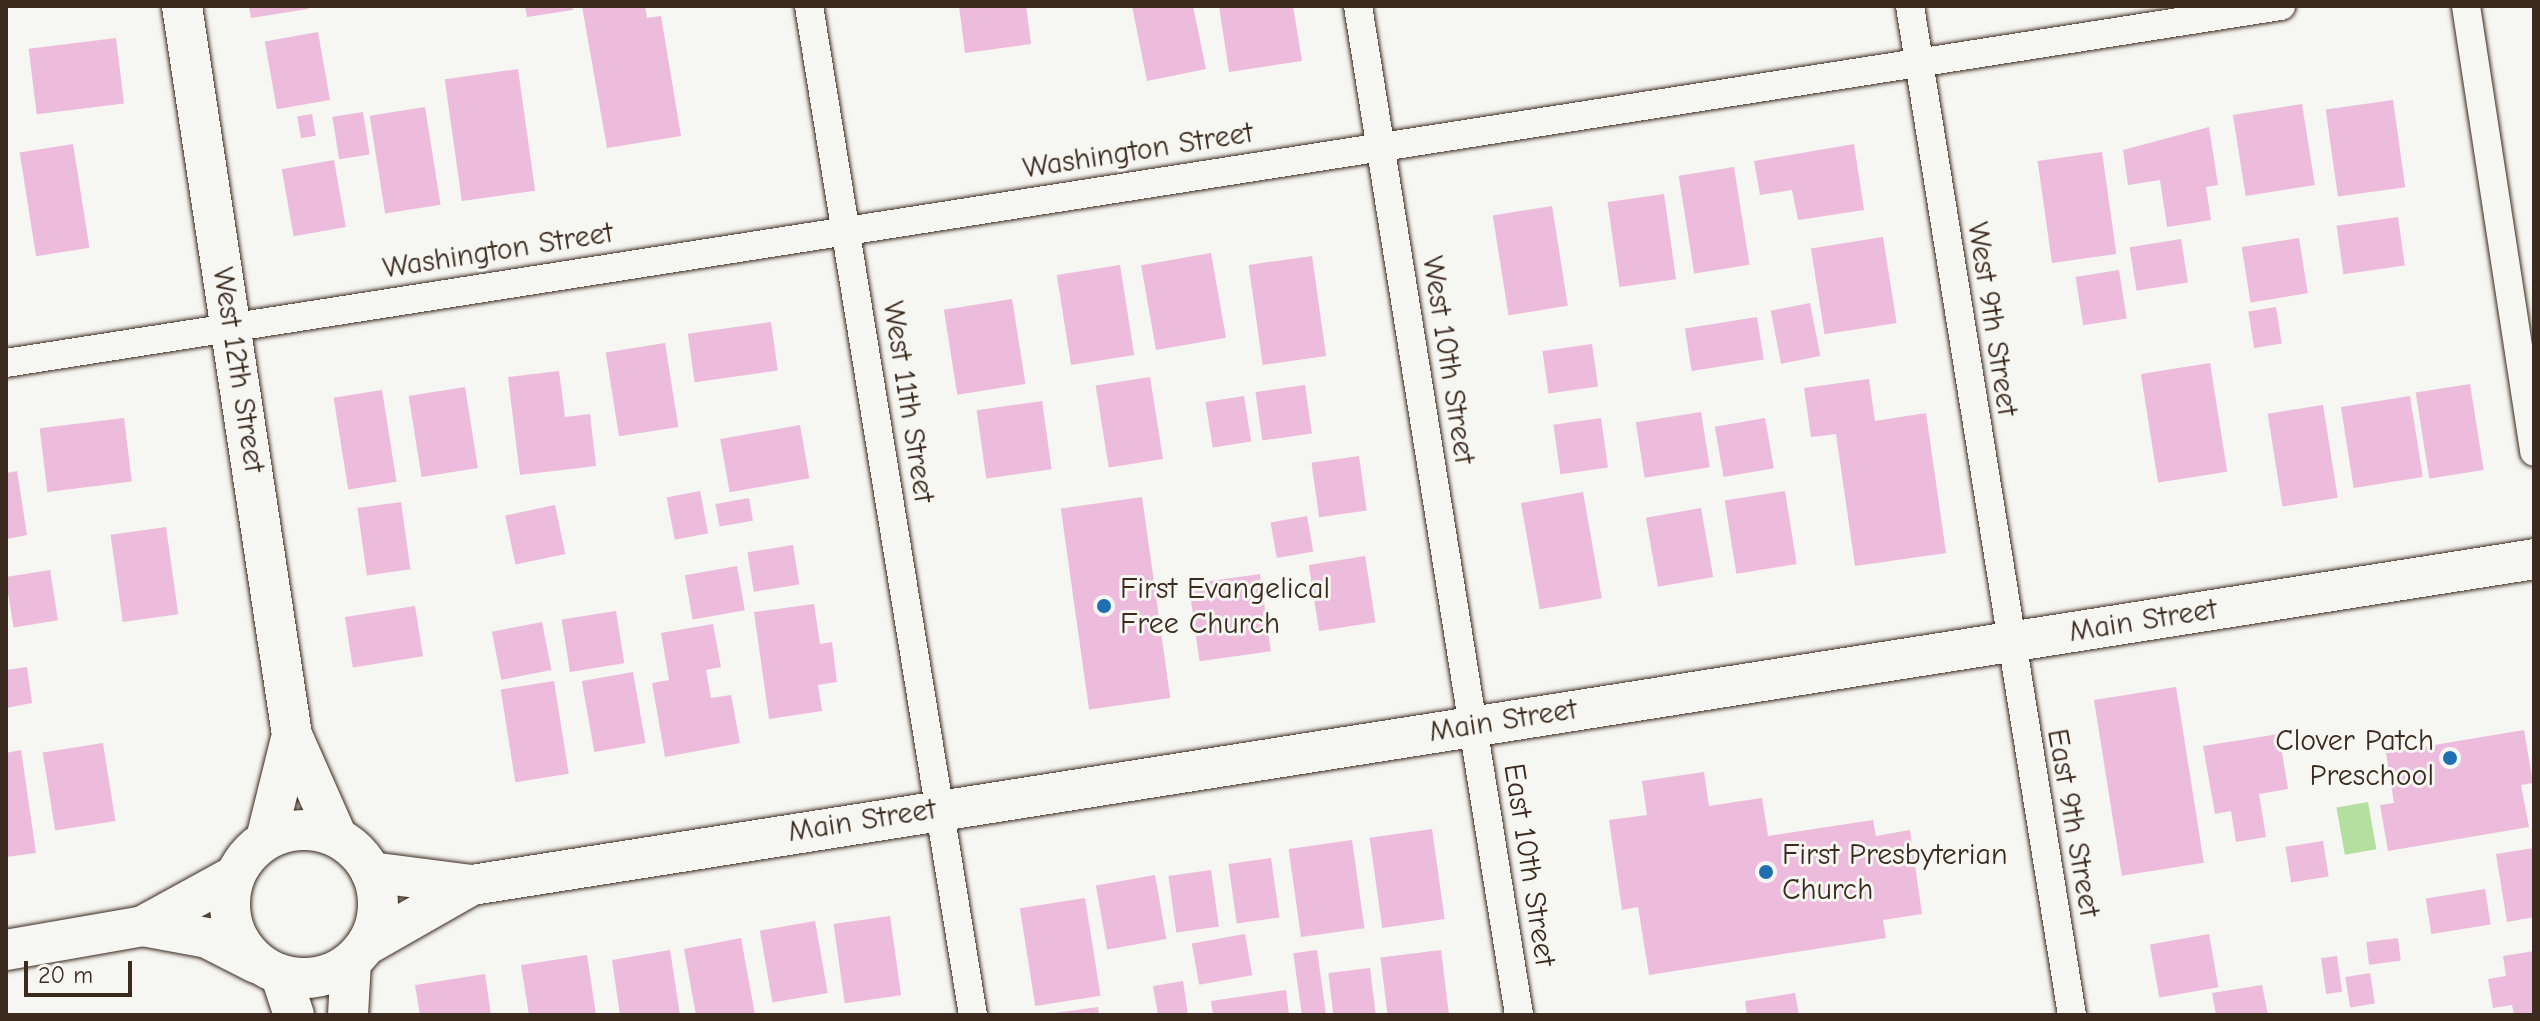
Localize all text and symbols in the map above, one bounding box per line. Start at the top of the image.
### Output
street label: Washington Street [1020,115,1256,187]
street label: Washington Street [380,215,616,287]
street label: West 9th Street [1959,219,2025,419]
street label: West 10th Street [1414,253,1482,467]
street label: West 12th Street [204,265,272,475]
street label: West 11th Street [874,299,942,505]
place label: First Evangelical Free Church [1120,571,1330,642]
street label: Main Street [2067,592,2219,650]
marker: First Evangelical Free Church [1095,597,1113,615]
street label: Main Street [1427,692,1579,750]
place label: Clover Patch Preschool [2275,723,2434,794]
street label: East 9th Street [2039,726,2107,920]
marker: Clover Patch Preschool [2441,749,2459,767]
street label: East 10th Street [1495,761,1563,969]
street label: Main Street [786,792,938,850]
place label: First Presbyterian Church [1782,837,2008,908]
marker: First Presbyterian Church [1757,863,1775,881]
scale bar [28,945,136,995]
text: 20 m [38,961,93,989]

